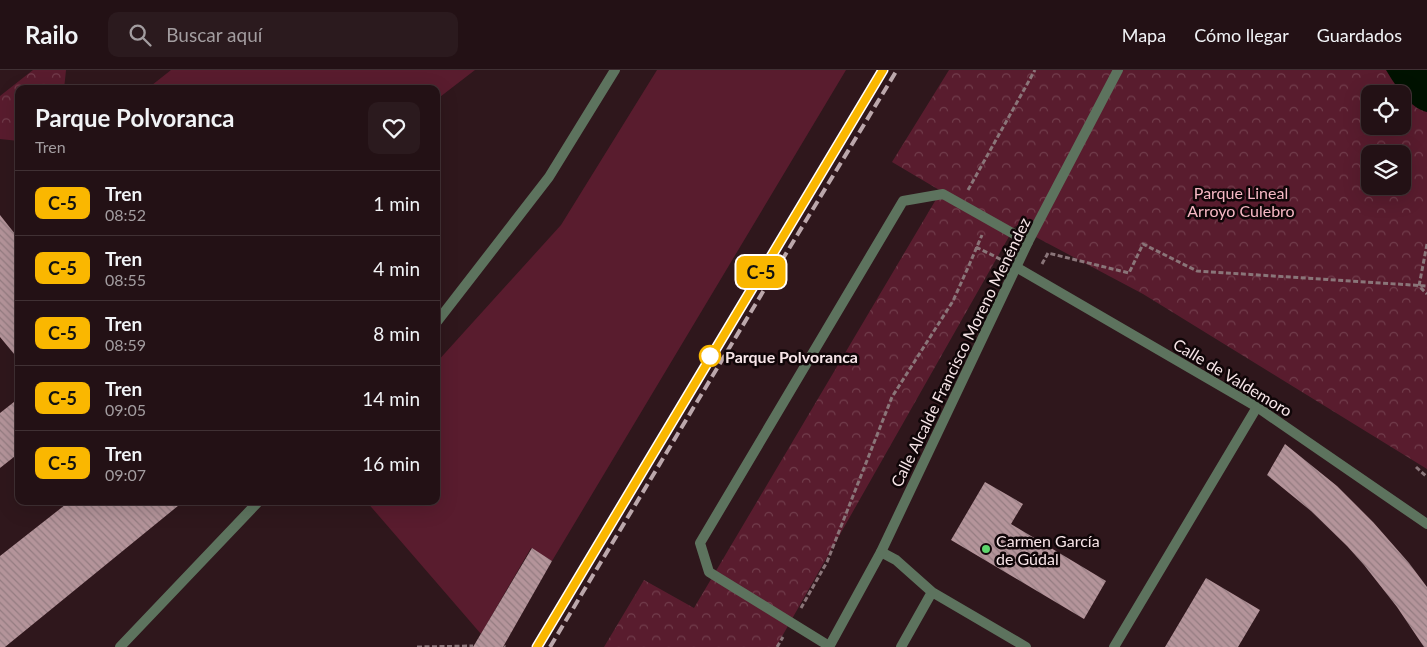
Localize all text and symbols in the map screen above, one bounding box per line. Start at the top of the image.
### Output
search box [108,12,458,57]
text: Railo [25,20,78,49]
icon: search [126,21,154,49]
text: Buscar aquí [166,23,262,46]
text: Mapa [1122,24,1166,46]
text: Cómo llegar [1194,24,1289,46]
text: Guardados [1317,24,1402,46]
map controls [1361,85,1411,195]
button: locate [1361,85,1411,135]
button: heart [368,102,420,154]
text: Parque Polvoranca [35,103,234,132]
text: Tren [35,137,66,156]
button: layers [1361,145,1411,195]
text: Tren [105,182,142,205]
park label: Parque Lineal Arroyo Culebro [1187,183,1295,220]
text: C-5 [48,192,77,214]
text: 1 min [373,192,420,215]
text: 08:52 [105,205,146,224]
street label: Calle Alcalde Francisco Moreno Menéndez [886,214,1034,490]
text: Tren [105,247,142,270]
line badge: C-5 [732,256,790,288]
text: C-5 [48,257,77,279]
text: 4 min [373,257,420,280]
text: C-5 [746,261,776,283]
text: 08:55 [105,270,146,289]
text: Tren [105,312,142,335]
text: C-5 [48,322,77,344]
text: 8 min [373,322,420,345]
street label: Calle de Valdemoro [1170,334,1296,420]
text: 08:59 [105,335,146,354]
marker: Parque Polvoranca [699,345,721,367]
place label: Parque Polvoranca [725,347,858,366]
text: Tren [105,377,142,400]
text: C-5 [48,387,77,409]
text: 14 min [362,387,420,410]
text: 09:05 [105,400,146,419]
text: Tren [105,442,142,465]
text: C-5 [48,452,77,474]
text: 16 min [362,452,420,475]
text: 09:07 [105,465,146,484]
place label: Carmen García de Gúdal [996,531,1100,568]
marker: Carmen García de Gúdal [980,543,992,555]

